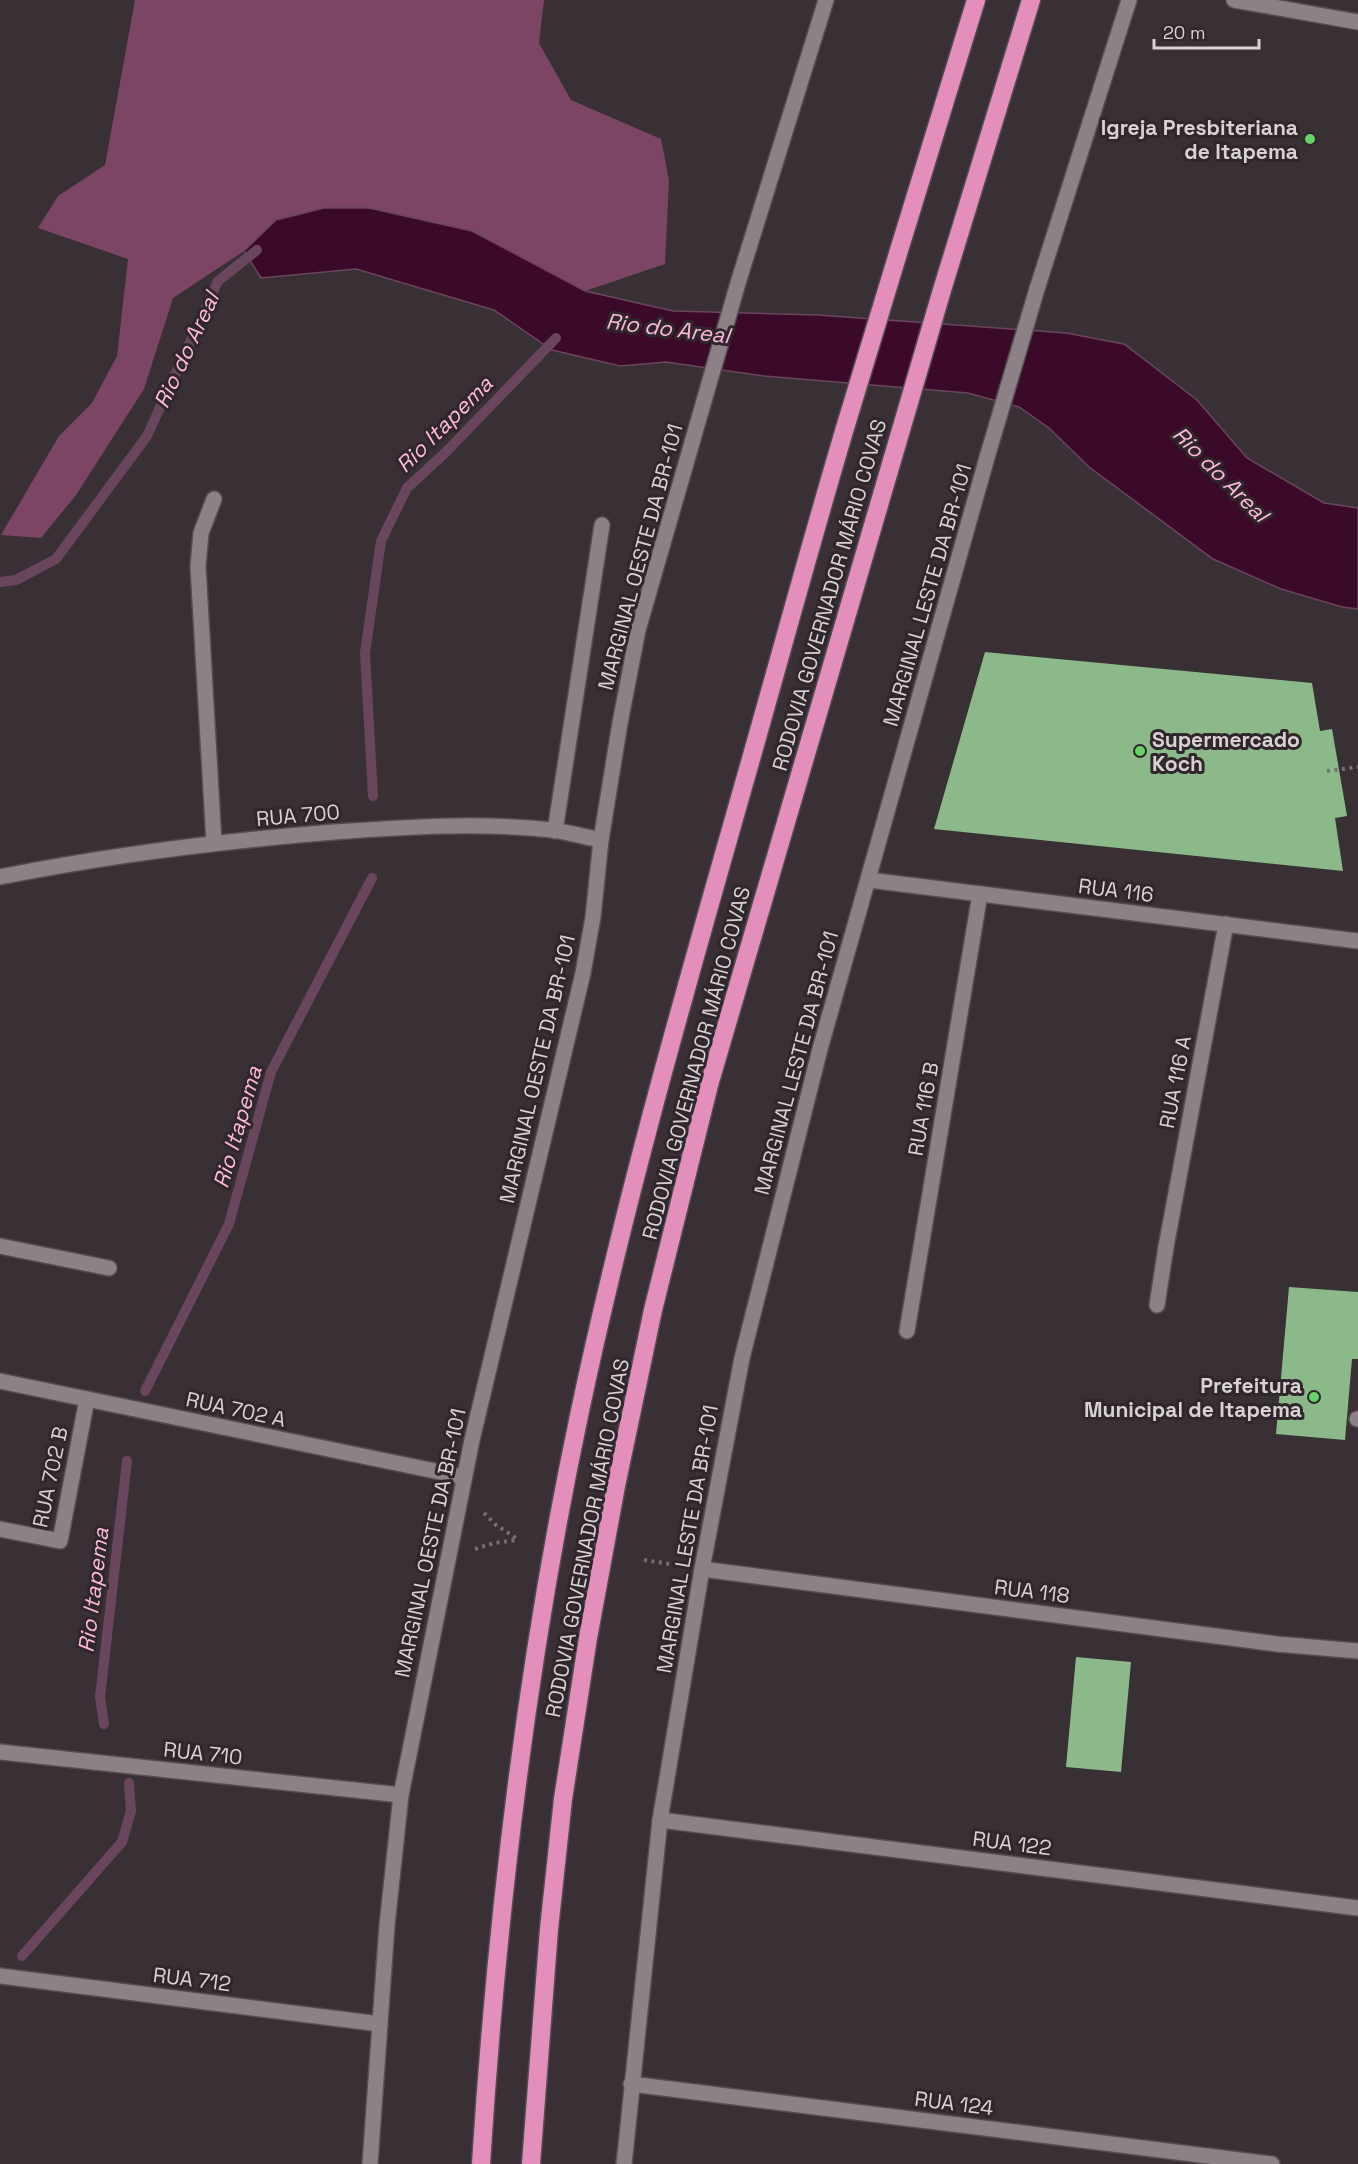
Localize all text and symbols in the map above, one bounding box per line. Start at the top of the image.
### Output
scale bar [1154,12,1259,50]
text: 20 m [1163,21,1206,44]
place label: Igreja Presbiteriana de Itapema [1101,114,1298,165]
marker: Igreja Presbiteriana de Itapema [1303,132,1317,146]
water label: Rio do Areal [147,285,226,412]
water label: Rio do Areal [605,307,734,350]
water label: Rio Itapema [390,370,498,478]
street label: RODOVIA GOVERNADOR MÁRIO COVAS [766,416,892,774]
water label: Rio do Areal [1167,420,1277,530]
street label: MARGINAL OESTE DA BR-101 [591,421,689,693]
street label: MARGINAL LESTE DA BR-101 [877,461,977,729]
place label: Supermercado Koch [1152,726,1300,777]
marker: Supermercado Koch [1133,744,1147,758]
street label: RUA 700 [255,798,341,832]
street label: RUA 116 [1077,872,1155,908]
street label: RODOVIA GOVERNADOR MÁRIO COVAS [636,883,756,1243]
street label: MARGINAL LESTE DA BR-101 [748,928,844,1198]
street label: MARGINAL OESTE DA BR-101 [493,932,581,1206]
street label: RUA 116 A [1153,1033,1197,1131]
street label: RUA 116 B [901,1060,945,1158]
water label: Rio Itapema [206,1063,268,1191]
street label: RODOVIA GOVERNADOR MÁRIO COVAS [539,1356,635,1720]
place label: Prefeitura Municipal de Itapema [1084,1372,1302,1423]
street label: RUA 702 A [184,1385,288,1433]
marker: Prefeitura Municipal de Itapema [1307,1390,1321,1404]
street label: MARGINAL LESTE DA BR-101 [650,1403,724,1675]
street label: MARGINAL OESTE DA BR-101 [388,1406,472,1680]
street label: RUA 702 B [26,1424,74,1530]
water label: Rio Itapema [71,1526,115,1654]
street label: RUA 118 [993,1573,1071,1609]
street label: RUA 710 [162,1735,244,1771]
street label: RUA 122 [971,1825,1053,1861]
street label: RUA 712 [151,1961,233,1997]
street label: RUA 124 [913,2085,995,2121]

